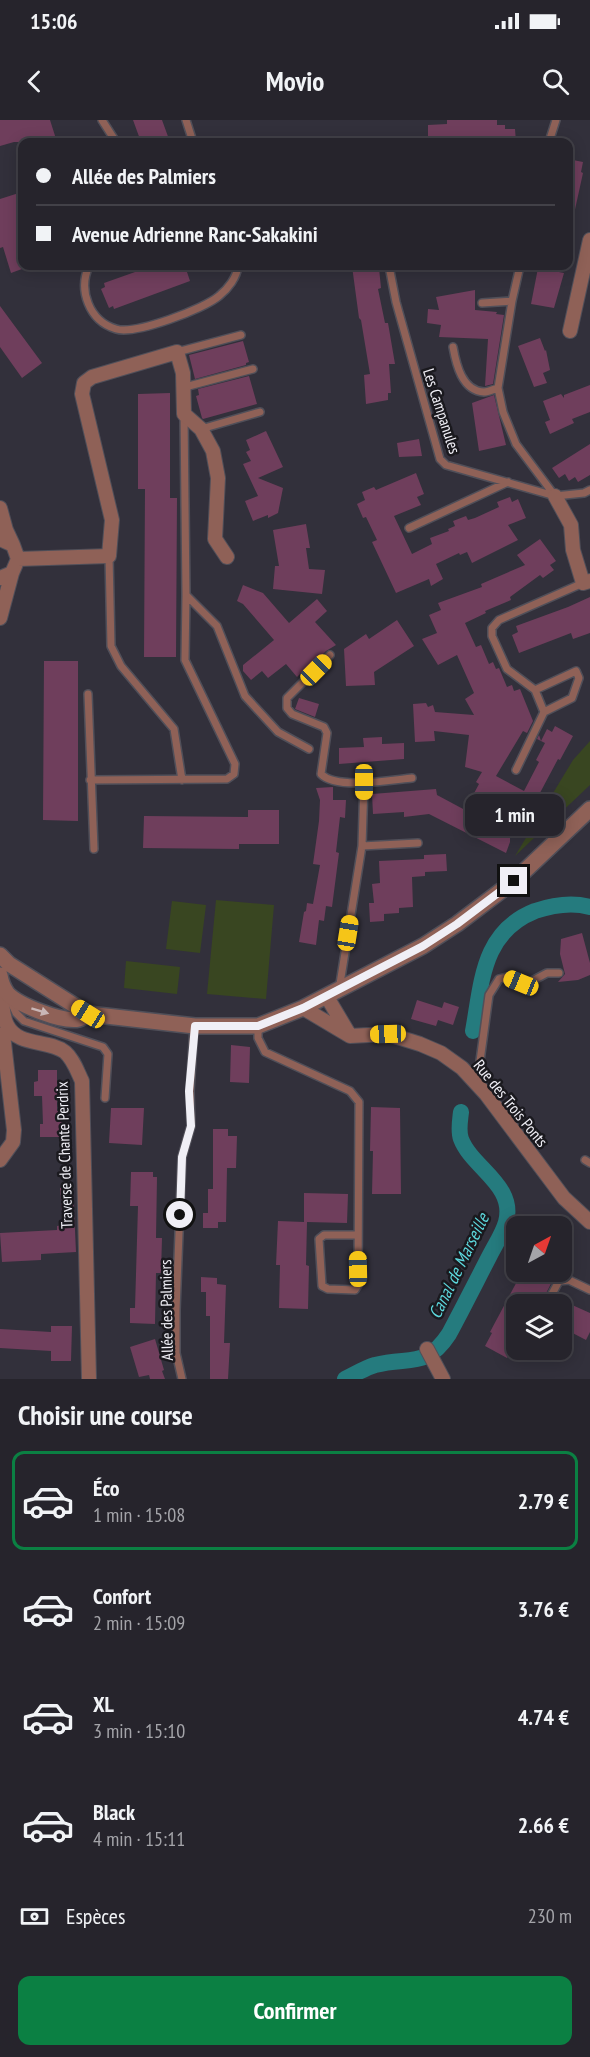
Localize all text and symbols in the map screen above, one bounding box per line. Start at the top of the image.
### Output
text: 15:06 [30,7,78,35]
text: Movio [266,64,324,98]
icon: back [18,65,51,98]
icon: search [539,65,572,98]
text: Allée des Palmiers [72,162,216,190]
text: Avenue Adrienne Ranc-Sakakini [72,220,318,248]
street label: Les Campanules [419,366,465,456]
car [297,651,335,689]
car [355,764,373,800]
callout: 1 min [464,794,564,836]
text: 1 min [494,802,535,828]
route end [500,867,527,894]
car [336,914,360,952]
car [501,968,541,998]
car [68,997,108,1031]
one-way arrow [31,1007,49,1016]
car [370,1024,406,1044]
street label: Rue des Trois Ponts [470,1055,552,1151]
street label: Traverse de Chante Perdrix [51,1081,77,1229]
route start [166,1201,193,1228]
water label: Canal de Marseille [423,1208,495,1322]
north arrow [506,1216,572,1282]
map controls [506,1216,572,1360]
car [349,1251,367,1287]
street label: Allée des Palmiers [155,1259,177,1361]
button: layers [506,1294,572,1360]
text: Choisir une course [18,1398,193,1432]
icon: car [21,1474,75,1528]
text: Éco [93,1474,120,1502]
text: 2.79 € [518,1487,569,1515]
text: 1 min · 15:08 [93,1502,185,1528]
icon: car [21,1582,75,1636]
text: Confort [93,1582,151,1610]
text: 3.76 € [518,1595,569,1623]
text: 2 min · 15:09 [93,1610,185,1636]
icon: car [21,1690,75,1744]
text: XL [93,1690,114,1718]
text: 4.74 € [518,1703,569,1731]
text: 3 min · 15:10 [93,1718,185,1744]
icon: car [21,1798,75,1852]
text: Black [93,1798,135,1826]
text: 2.66 € [518,1811,569,1839]
text: 4 min · 15:11 [93,1826,185,1852]
icon: cash [18,1900,51,1933]
text: Espèces [66,1902,125,1930]
text: 230 m [528,1903,572,1929]
button: Confirmer [18,1976,572,2045]

